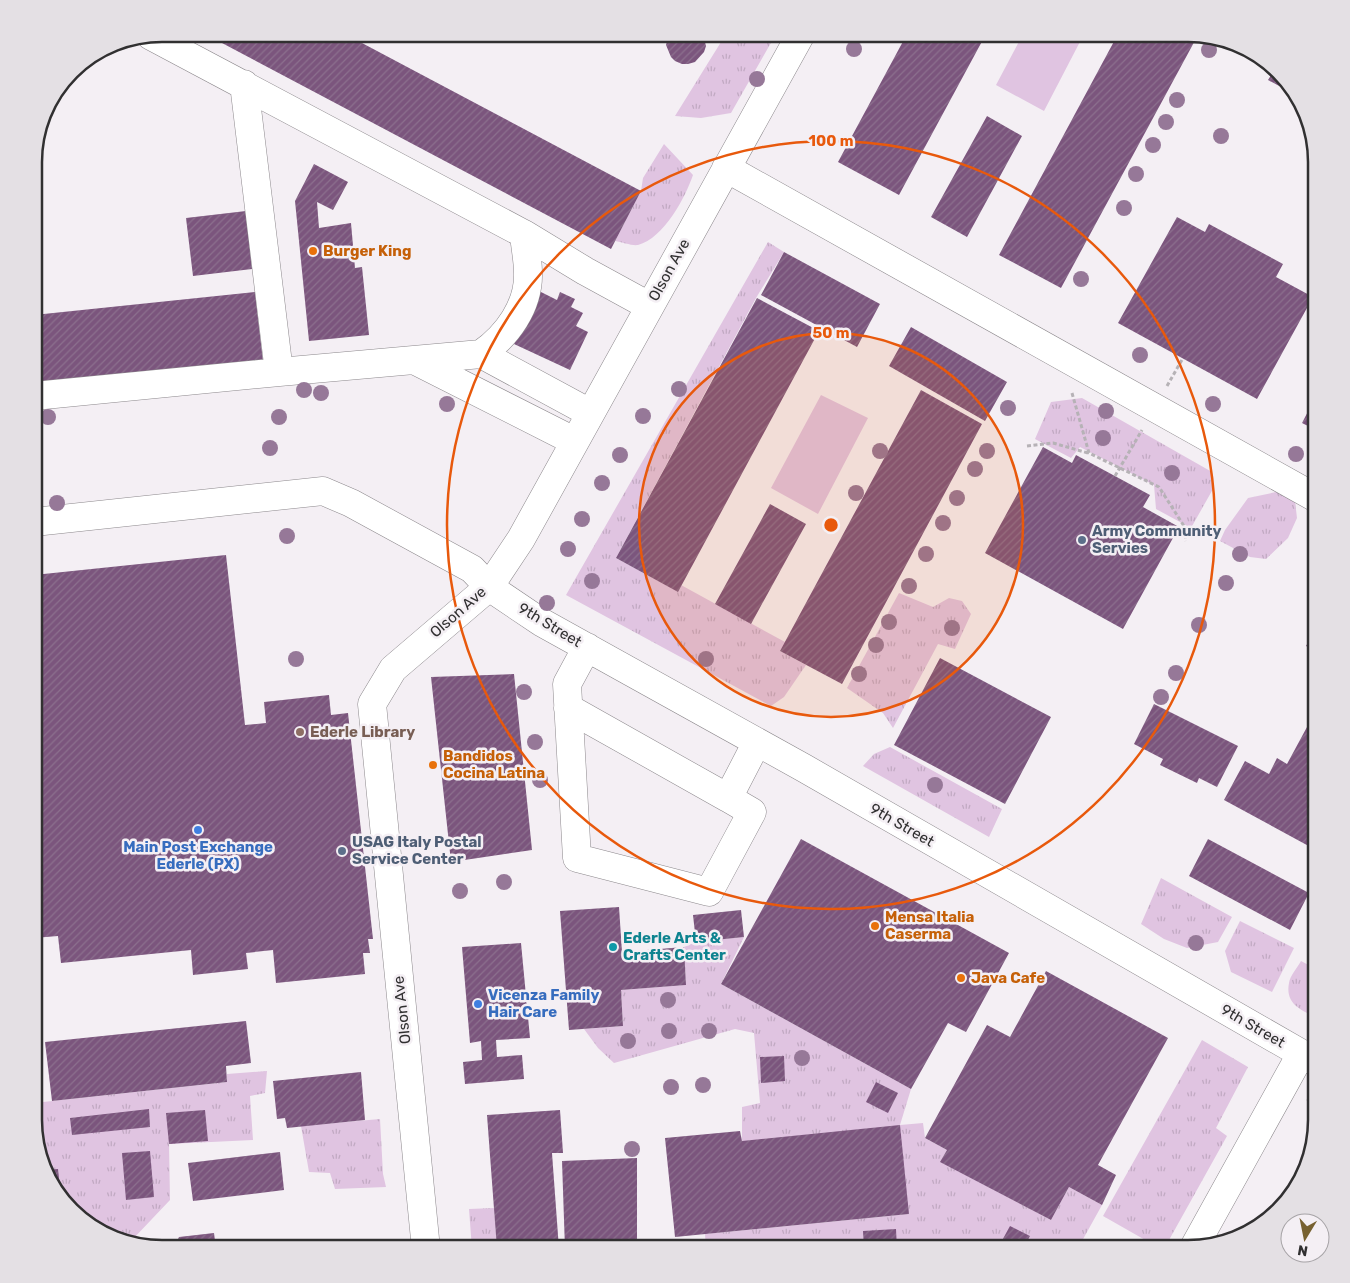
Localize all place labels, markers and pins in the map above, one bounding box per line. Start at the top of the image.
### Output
place label: Burger King [323,242,411,260]
marker: Burger King [307,245,319,257]
centre of rings [822,516,840,534]
place label: Army Community Servies [1092,522,1222,557]
marker: Army Community Servies [1076,534,1088,546]
place label: Ederle Library [310,723,415,741]
marker: Ederle Library [294,726,306,738]
place label: Bandidos Cocina Latina [443,747,545,782]
marker: Bandidos Cocina Latina [427,759,439,771]
marker: Main Post Exchange Ederle (PX) [192,824,204,836]
place label: USAG Italy Postal Service Center [352,833,482,868]
place label: Main Post Exchange Ederle (PX) [123,838,273,873]
marker: USAG Italy Postal Service Center [336,845,348,857]
place label: Mensa Italia Caserma [885,908,975,943]
marker: Mensa Italia Caserma [869,920,881,932]
place label: Ederle Arts & Crafts Center [623,929,726,964]
marker: Ederle Arts & Crafts Center [607,941,619,953]
place label: Java Cafe [971,969,1045,987]
marker: Java Cafe [955,972,967,984]
place label: Vicenza Family Hair Care [488,986,599,1021]
marker: Vicenza Family Hair Care [472,998,484,1010]

